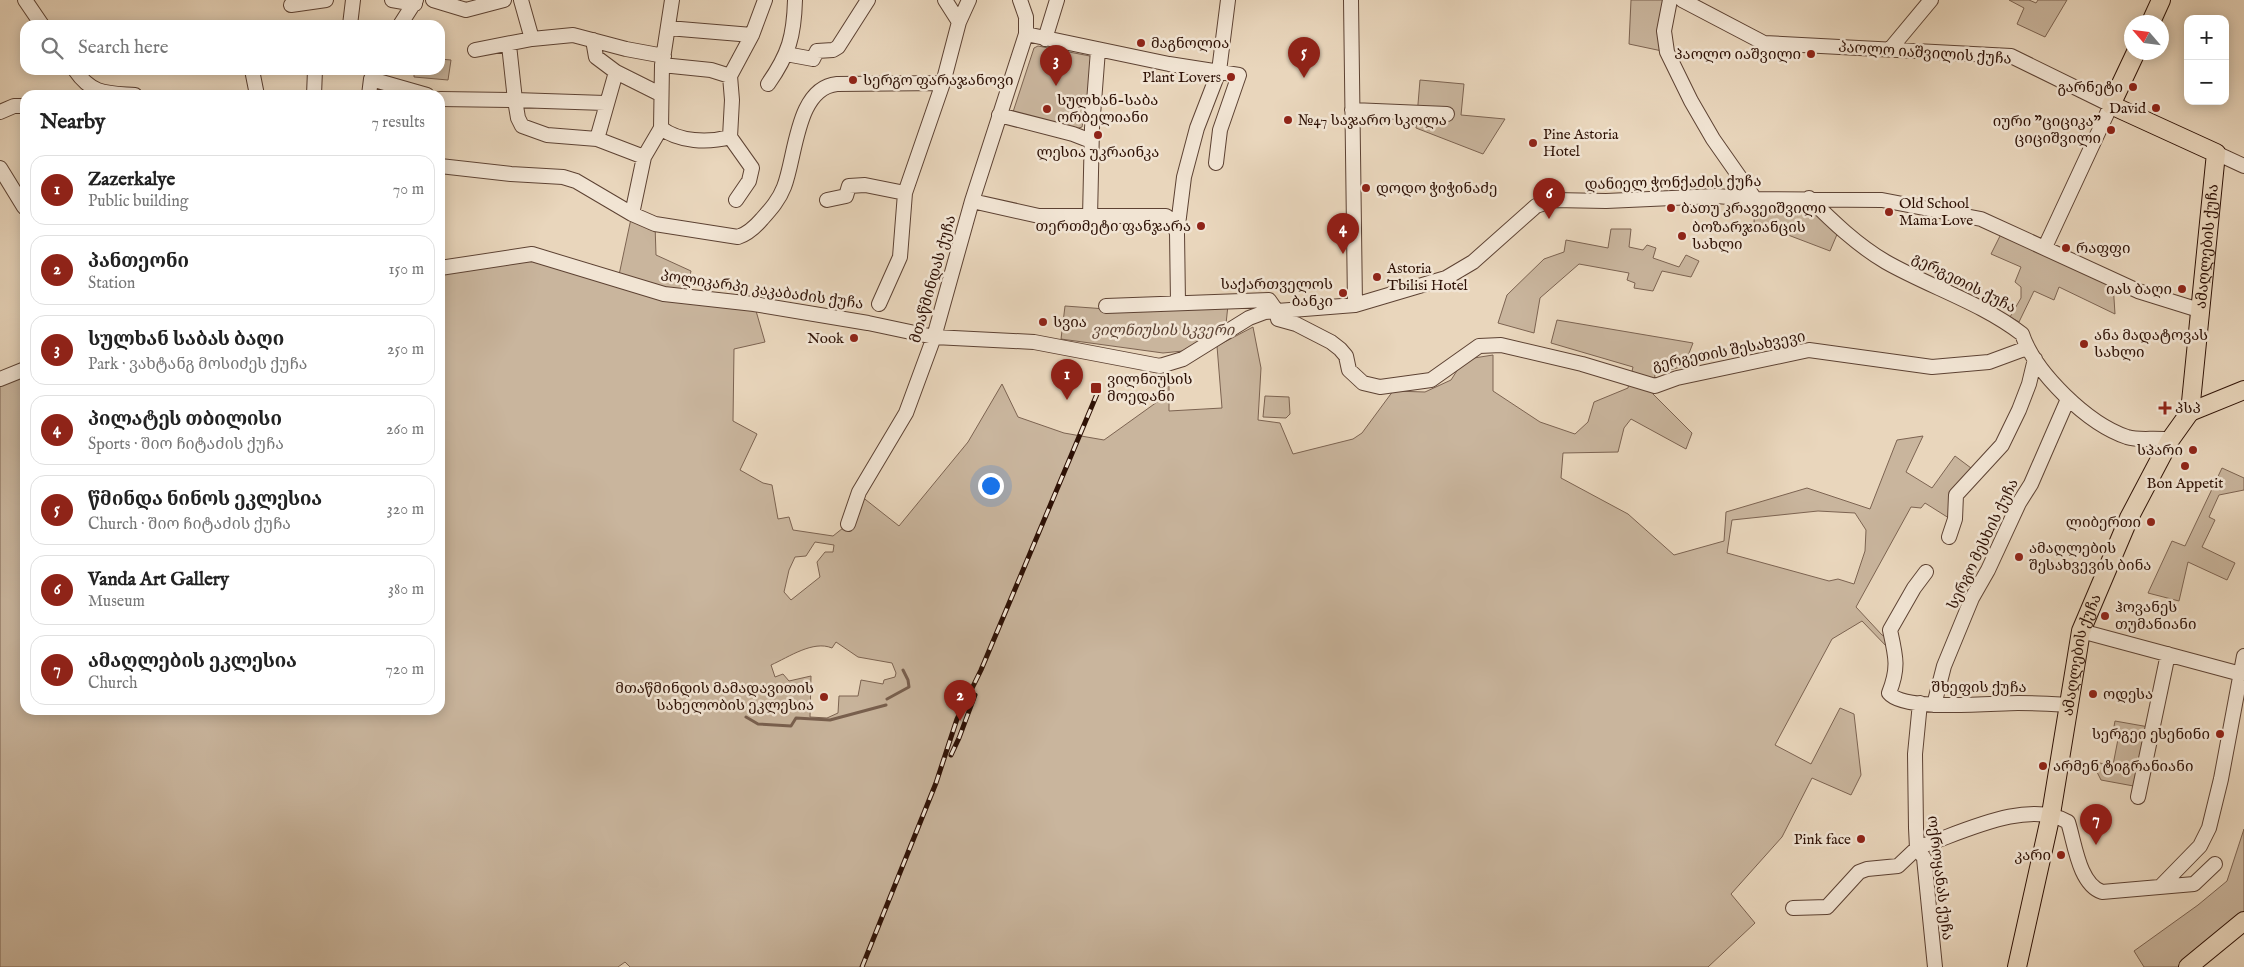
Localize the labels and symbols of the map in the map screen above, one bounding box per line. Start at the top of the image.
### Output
north arrow [2124,15,2169,60]
place label: მაგნოლია [1151,34,1229,53]
marker: მაგნოლია [1135,37,1147,49]
pin: 5 [1288,37,1320,78]
street label: პაოლო იაშვილის ქუჩა [1838,37,2012,69]
pin: 3 [1040,45,1072,86]
place label: პაოლო იაშვილი [1674,45,1801,64]
marker: პაოლო იაშვილი [1805,48,1817,60]
place label: Plant Lovers [1142,68,1221,87]
place label: სერგო ფარაჯანოვი [863,71,1014,90]
marker: Plant Lovers [1225,71,1237,83]
marker: სერგო ფარაჯანოვი [847,74,859,86]
place label: გარნეტი [2057,78,2123,97]
marker: გარნეტი [2127,81,2139,93]
place label: სულხან-საბა ორბელიანი [1057,91,1158,127]
place label: David [2109,99,2147,118]
marker: David [2150,102,2162,114]
marker: სულხან-საბა ორბელიანი [1041,103,1053,115]
place label: №47 საჯარო სკოლა [1298,111,1447,130]
place label: იური "ციციკა" ციციშვილი [1993,112,2102,148]
marker: №47 საჯარო სკოლა [1282,114,1294,126]
marker: იური "ციციკა" ციციშვილი [2105,124,2117,136]
place label: Pine Astoria Hotel [1543,125,1619,161]
marker: ლესია უკრაინკა [1092,129,1104,141]
marker: Pine Astoria Hotel [1527,137,1539,149]
place label: ლესია უკრაინკა [1037,143,1159,162]
street label: დანიელ ჭონქაძის ქუჩა [1584,172,1762,194]
pin: 6 [1533,178,1565,219]
place label: დოდო ჭიჭინაძე [1376,179,1497,198]
marker: დოდო ჭიჭინაძე [1360,182,1372,194]
street label: ამაღლების ქუჩა [2191,183,2222,310]
place label: Old School Mama Love [1899,194,1973,230]
place label: ბათუ კრავეიშვილი [1681,199,1826,218]
marker: ბათუ კრავეიშვილი [1665,202,1677,214]
marker: Old School Mama Love [1883,206,1895,218]
street label: მთაწმინდას ქუჩა [906,213,960,345]
pin: 4 [1327,213,1359,254]
place label: თერთმეტი ფანჯარა [1036,217,1191,236]
place label: ბოზარჯიანცის სახლი [1692,218,1806,254]
marker: თერთმეტი ფანჯარა [1195,220,1207,232]
marker: ბოზარჯიანცის სახლი [1676,230,1688,242]
place label: რაფფი [2076,239,2130,258]
marker: რაფფი [2060,242,2072,254]
street label: გერგეთის ქუჩა [1909,249,2019,317]
place label: Astoria Tbilisi Hotel [1386,259,1469,295]
street label: პოლიკარპე კაკაბაძის ქუჩა [659,266,865,314]
marker: Astoria Tbilisi Hotel [1371,271,1383,283]
place label: საქართველოს ბანკი [1220,275,1333,311]
place label: იას ბაღი [2106,280,2172,299]
marker: იას ბაღი [2176,283,2188,295]
marker: საქართველოს ბანკი [1337,287,1349,299]
place label: სვია [1053,313,1087,332]
marker: სვია [1037,316,1049,328]
park label: ვილნიუსის სკვერი [1092,321,1236,340]
place label: ანა მადატოვას სახლი [2094,326,2208,362]
street label: გერგეთის შესახვევი [1651,327,1807,375]
place label: Nook [807,329,845,348]
marker: Nook [848,332,860,344]
marker: ანა მადატოვას სახლი [2078,338,2090,350]
pin: 1 [1051,359,1083,400]
place label: ვილნიუსის მოედანი [1107,370,1193,406]
marker: ვილნიუსის მოედანი [1089,381,1103,395]
place label: პსპ [2175,399,2201,418]
marker: პსპ [2159,402,2171,414]
place label: სპარი [2137,441,2183,460]
marker: სპარი [2187,444,2199,456]
marker: Bon Appetit [2179,460,2191,472]
your location [978,473,1004,499]
place label: Bon Appetit [2147,474,2223,493]
street label: სერგო მესხის ქუჩა [1943,476,2023,612]
place label: ლიბერთი [2066,513,2141,532]
marker: ლიბერთი [2145,516,2157,528]
place label: ამაღლების შესახვევის ბინა [2029,539,2151,575]
marker: ამაღლების შესახვევის ბინა [2013,551,2025,563]
street label: ამაღლების ქუჩა [2058,591,2105,717]
place label: ჰოვანეს თუმანიანი [2115,598,2196,634]
marker: ჰოვანეს თუმანიანი [2099,610,2111,622]
street label: შხეფის ქუჩა [1931,678,2027,697]
place label: მთაწმინდის მამადავითის სახელობის ეკლესია [615,679,814,715]
pin: 2 [944,680,976,721]
place label: ოდესა [2103,685,2153,704]
marker: ოდესა [2087,688,2099,700]
marker: მთაწმინდის მამადავითის სახელობის ეკლესია [818,691,830,703]
place label: სერგეი ესენინი [2092,725,2210,744]
marker: სერგეი ესენინი [2214,728,2226,740]
place label: არმენ ტიგრანიანი [2053,757,2193,776]
marker: არმენ ტიგრანიანი [2037,760,2049,772]
pin: 7 [2080,804,2112,845]
street label: ოქროყანას ქუჩა [1923,815,1957,941]
place label: Pink face [1794,830,1851,849]
marker: Pink face [1855,833,1867,845]
place label: კარი [2014,846,2051,865]
marker: კარი [2055,849,2067,861]

